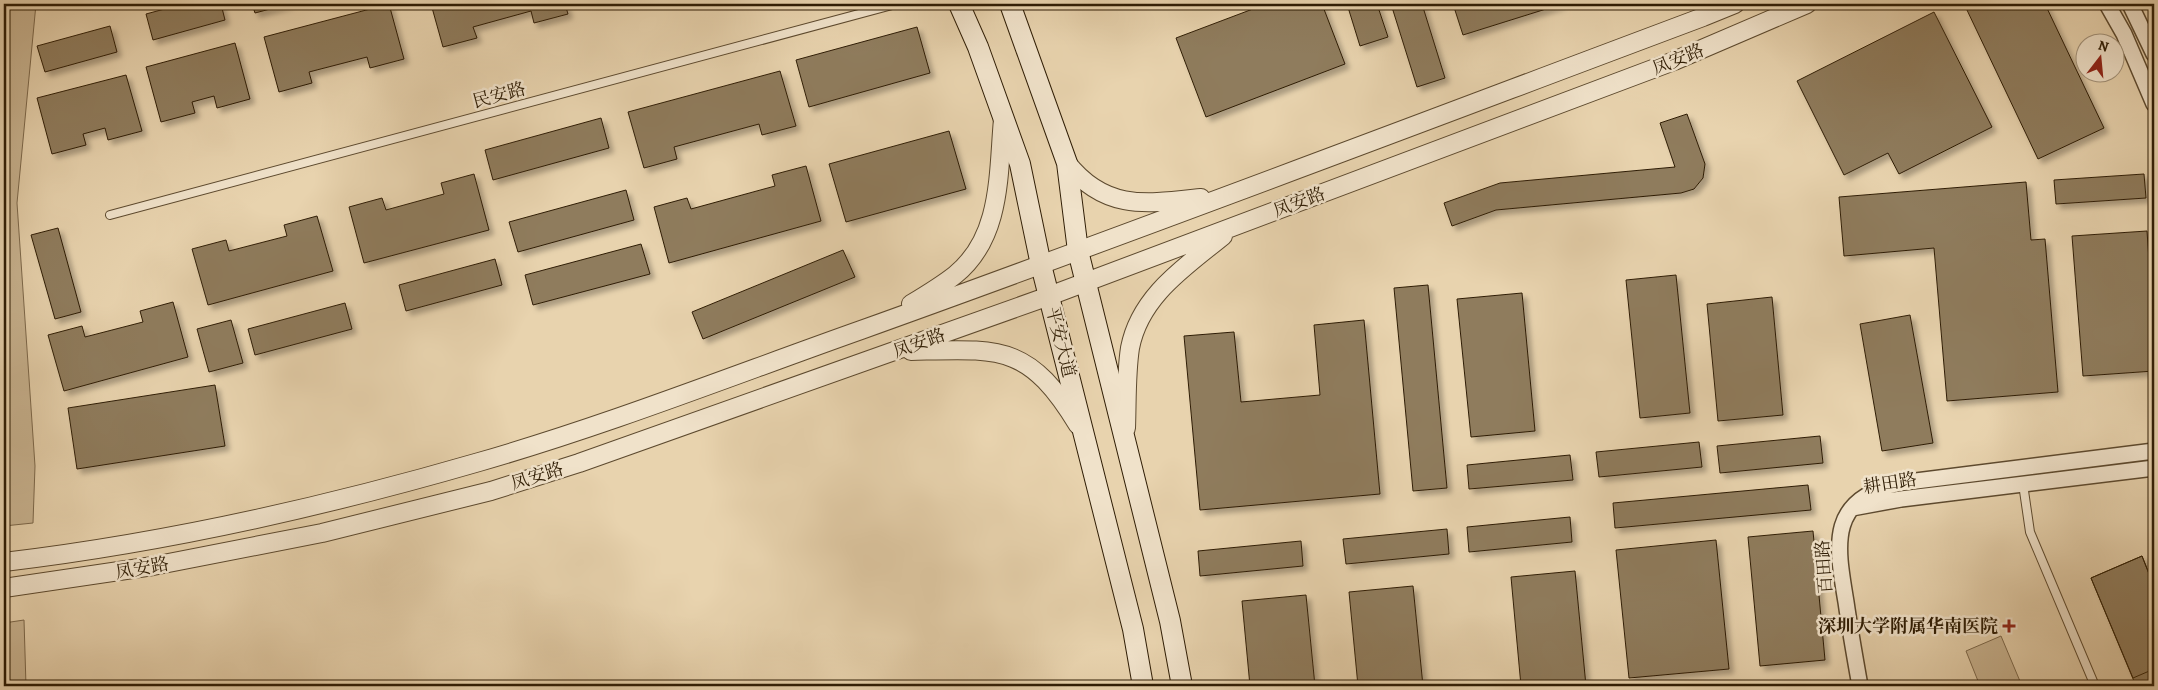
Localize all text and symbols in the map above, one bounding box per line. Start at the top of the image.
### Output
north arrow [2076,32,2126,82]
text: N [2096,35,2111,57]
street label: 凤安路 [1648,38,1708,80]
street label: 民安路 [470,76,528,114]
street label: 凤安路 [1269,181,1329,223]
street label: 平安大道 [1041,304,1081,380]
street label: 凤安路 [890,322,948,364]
street label: 凤安路 [508,457,566,495]
street label: 耕田路 [1861,467,1919,499]
street label: 百田路 [1810,539,1838,595]
street label: 凤安路 [113,551,171,585]
place label: 深圳大学附属华南医院 [1818,614,1998,638]
marker: 深圳大学附属华南医院 [2002,619,2016,633]

